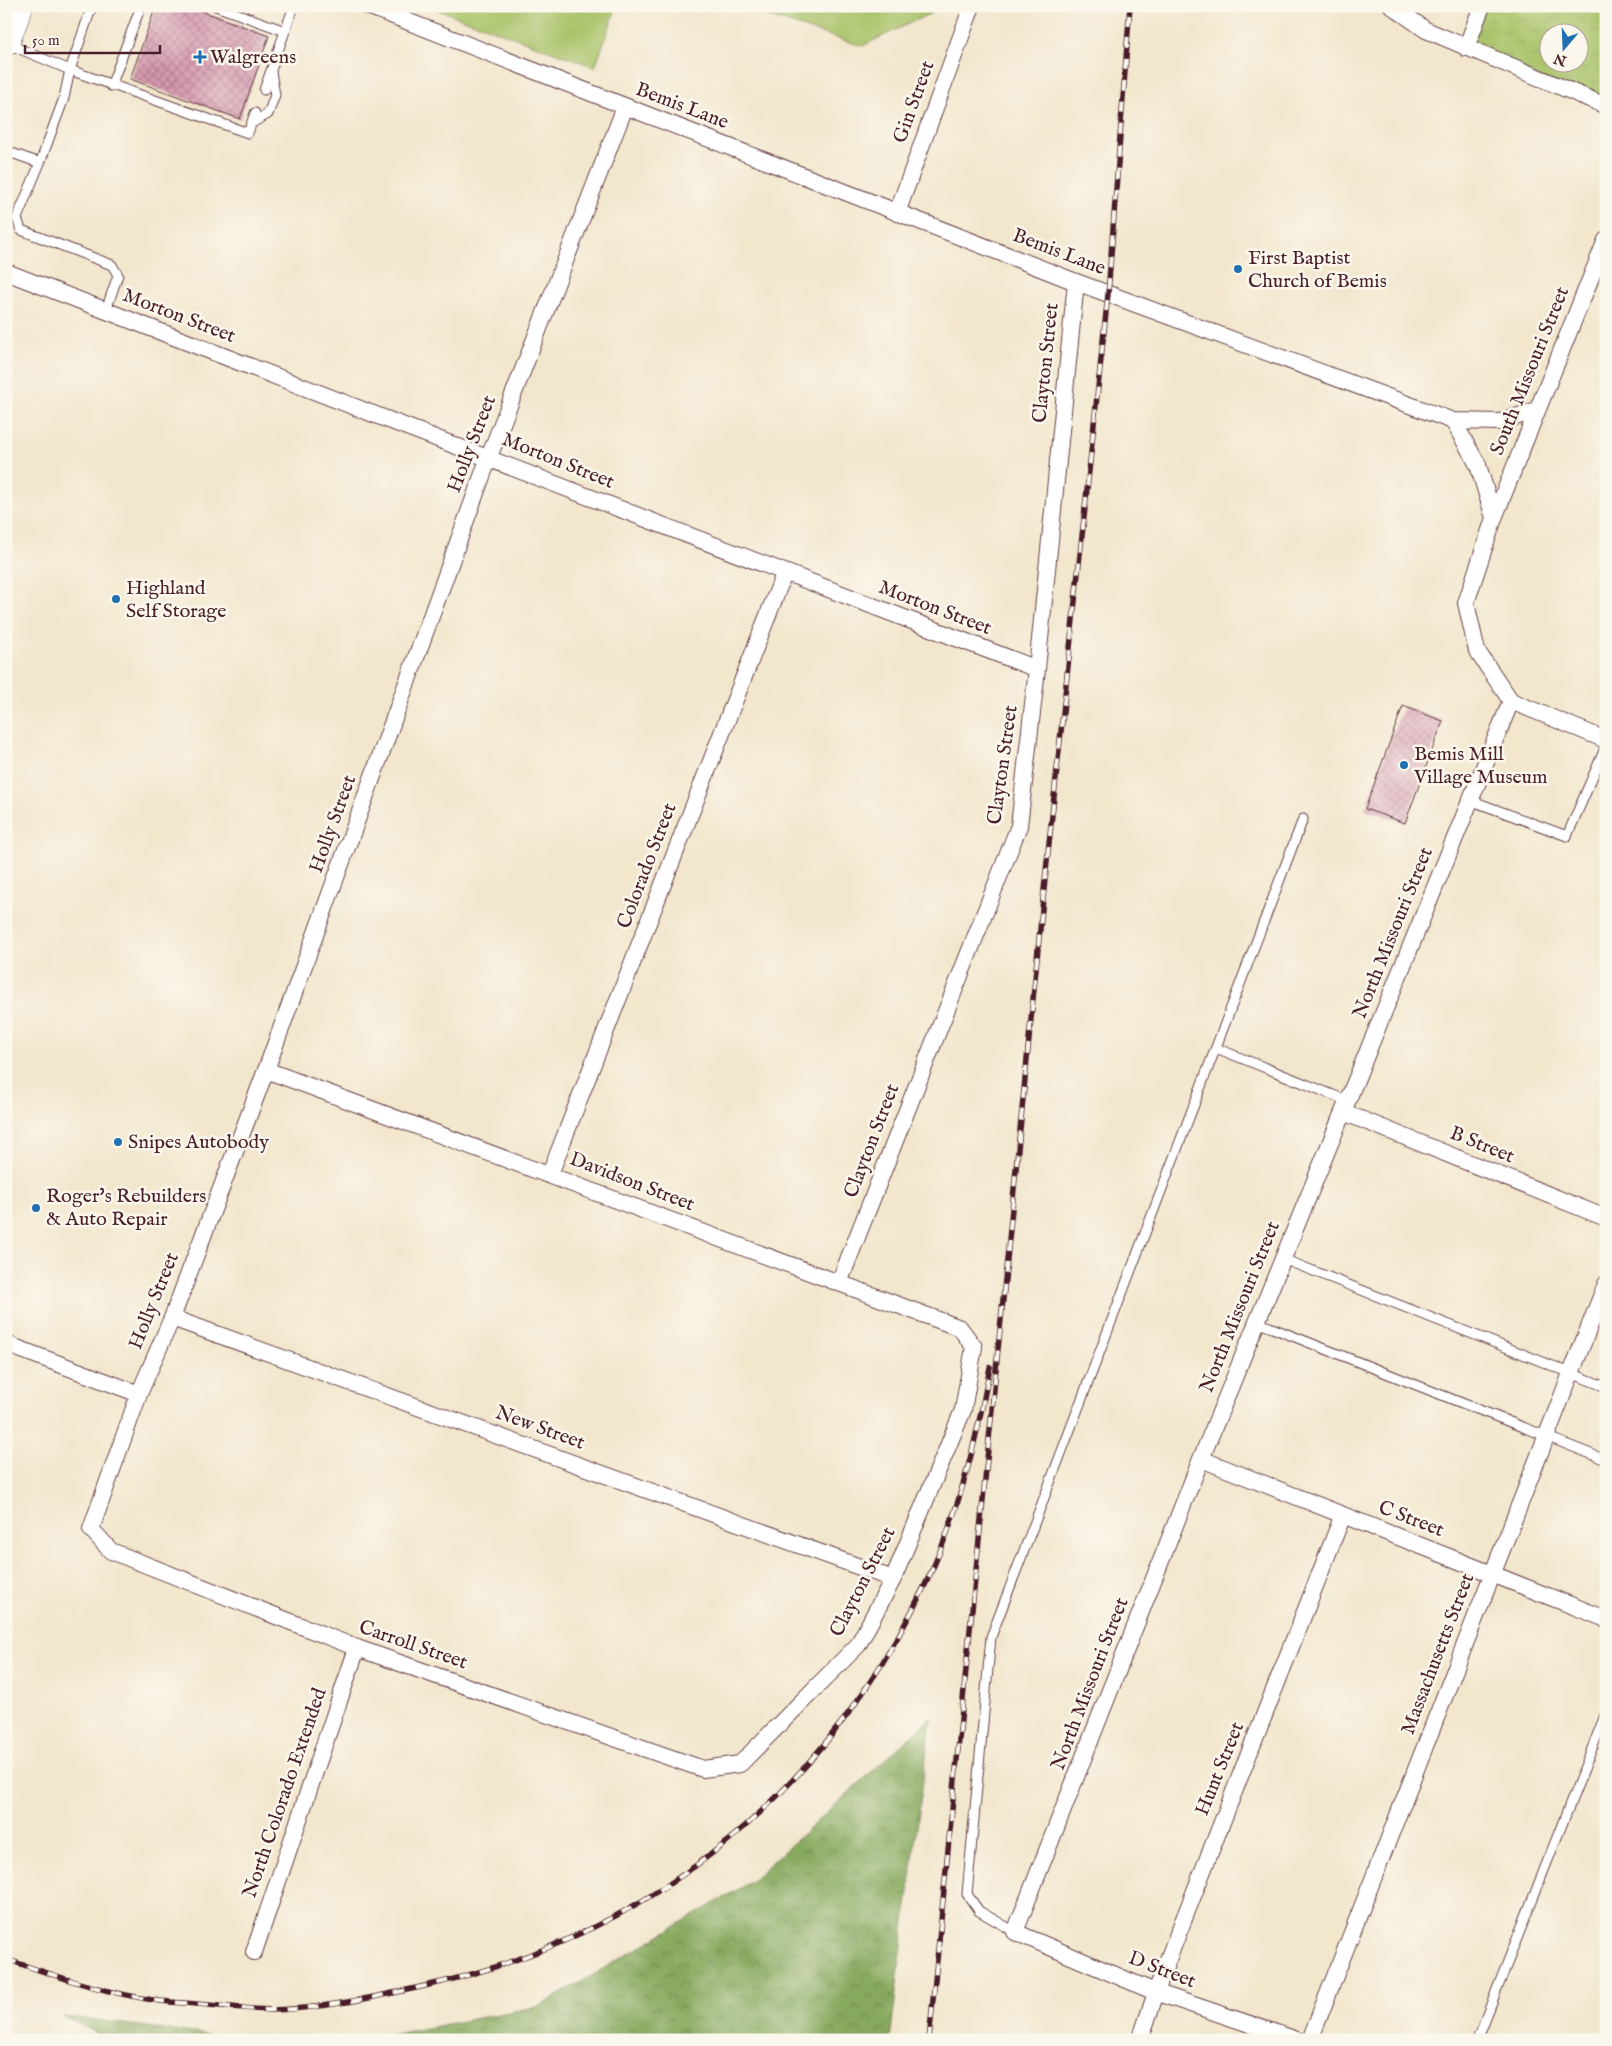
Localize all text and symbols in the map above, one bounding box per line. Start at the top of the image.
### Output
scale bar [25,22,160,54]
north arrow [1540,22,1590,72]
text: 50 m [32,31,60,50]
place label: Walgreens [210,45,296,70]
text: N [1551,49,1570,70]
marker: Walgreens [194,51,206,63]
street label: Gin Street [888,57,940,147]
street label: Bemis Lane [632,77,732,135]
street label: Bemis Lane [1009,223,1109,281]
place label: First Baptist Church of Bemis [1248,246,1387,294]
marker: First Baptist Church of Bemis [1232,263,1244,275]
street label: Morton Street [119,283,239,349]
street label: South Missouri Street [1485,283,1575,459]
street label: Clayton Street [1027,302,1065,424]
street label: Holly Street [442,392,502,496]
street label: Morton Street [498,427,618,495]
street label: Morton Street [875,575,995,641]
place label: Highland Self Storage [126,576,226,624]
marker: Highland Self Storage [110,593,122,605]
street label: Clayton Street [982,704,1024,826]
place label: Bemis Mill Village Museum [1413,742,1547,790]
marker: Bemis Mill Village Museum [1398,759,1410,771]
street label: Holly Street [304,772,362,876]
street label: Colorado Street [612,800,682,932]
street label: North Missouri Street [1347,843,1439,1022]
street label: Clayton Street [839,1080,905,1202]
street label: B Street [1446,1121,1518,1169]
place label: Snipes Autobody [128,1130,269,1155]
marker: Snipes Autobody [112,1136,124,1148]
street label: Davidson Street [566,1147,698,1217]
place label: Roger's Rebuilders & Auto Repair [46,1184,206,1232]
marker: Roger's Rebuilders & Auto Repair [30,1202,42,1214]
street label: North Missouri Street [1194,1217,1286,1396]
street label: Holly Street [123,1249,185,1353]
street label: New Street [492,1400,588,1456]
street label: C Street [1375,1495,1448,1543]
street label: Clayton Street [825,1523,902,1641]
street label: Massachusetts Street [1396,1570,1480,1738]
street label: North Missouri Street [1046,1594,1134,1774]
street label: Carroll Street [355,1615,471,1675]
street label: North Colorado Extended [237,1684,333,1901]
street label: Hunt Street [1190,1718,1250,1819]
street label: D Street [1125,1946,1199,1994]

